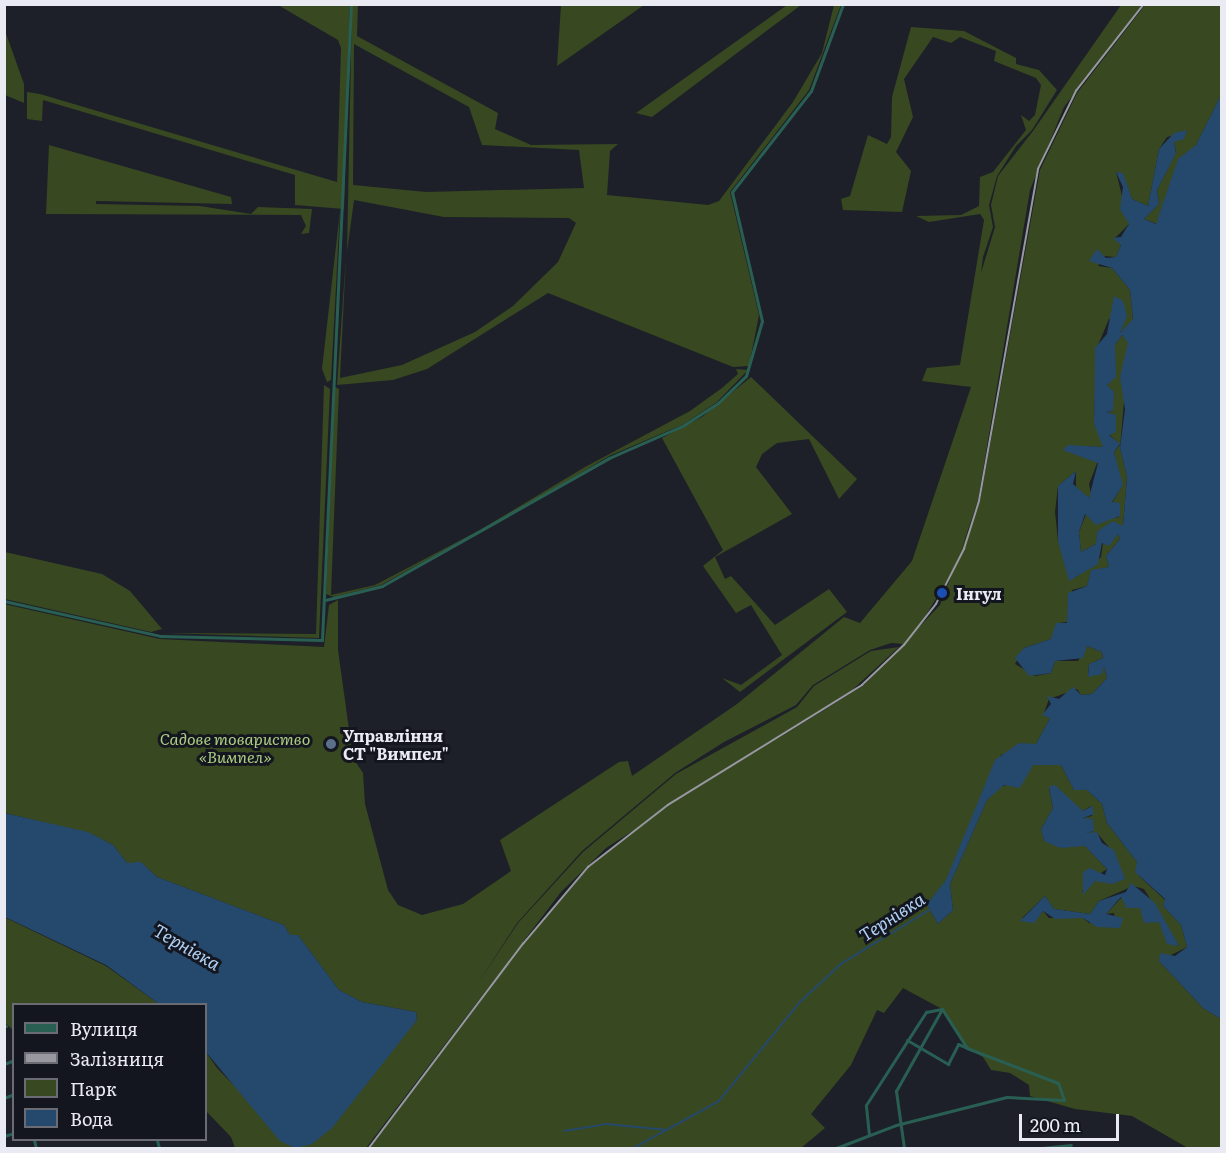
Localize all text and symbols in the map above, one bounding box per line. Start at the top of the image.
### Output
place label: Інгул [956,583,1002,603]
marker: Інгул [933,584,951,602]
place label: Управління СТ "Вимпел" [343,725,449,763]
park label: Садове товариство «Вимпел» [160,728,310,766]
marker: Управління СТ "Вимпел" [324,737,338,751]
water label: Тернівка [855,888,929,946]
water label: Тернівка [150,919,224,975]
legend [12,1003,207,1141]
text: Вулиця [70,1015,138,1042]
text: Залізниця [70,1045,164,1072]
text: Парк [70,1075,117,1102]
scale bar [1022,1102,1122,1140]
text: Вода [70,1105,113,1132]
text: 200 m [1030,1111,1081,1138]

